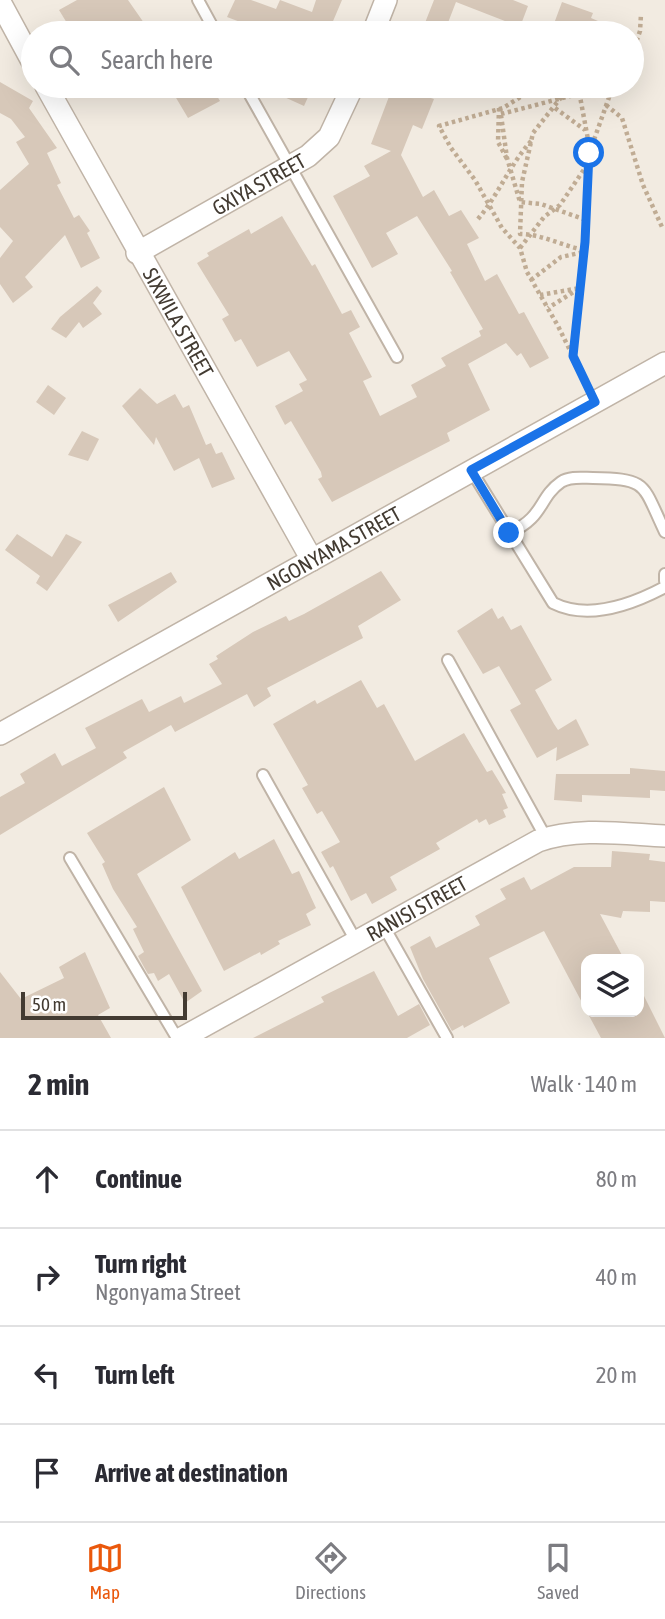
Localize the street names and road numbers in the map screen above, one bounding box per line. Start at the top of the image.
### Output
street label: GXIYA STREET [208,148,310,220]
street label: SIXWILA STREET [138,264,219,381]
street label: NGONYAMA STREET [262,501,405,595]
street label: RANISI STREET [362,871,471,946]

